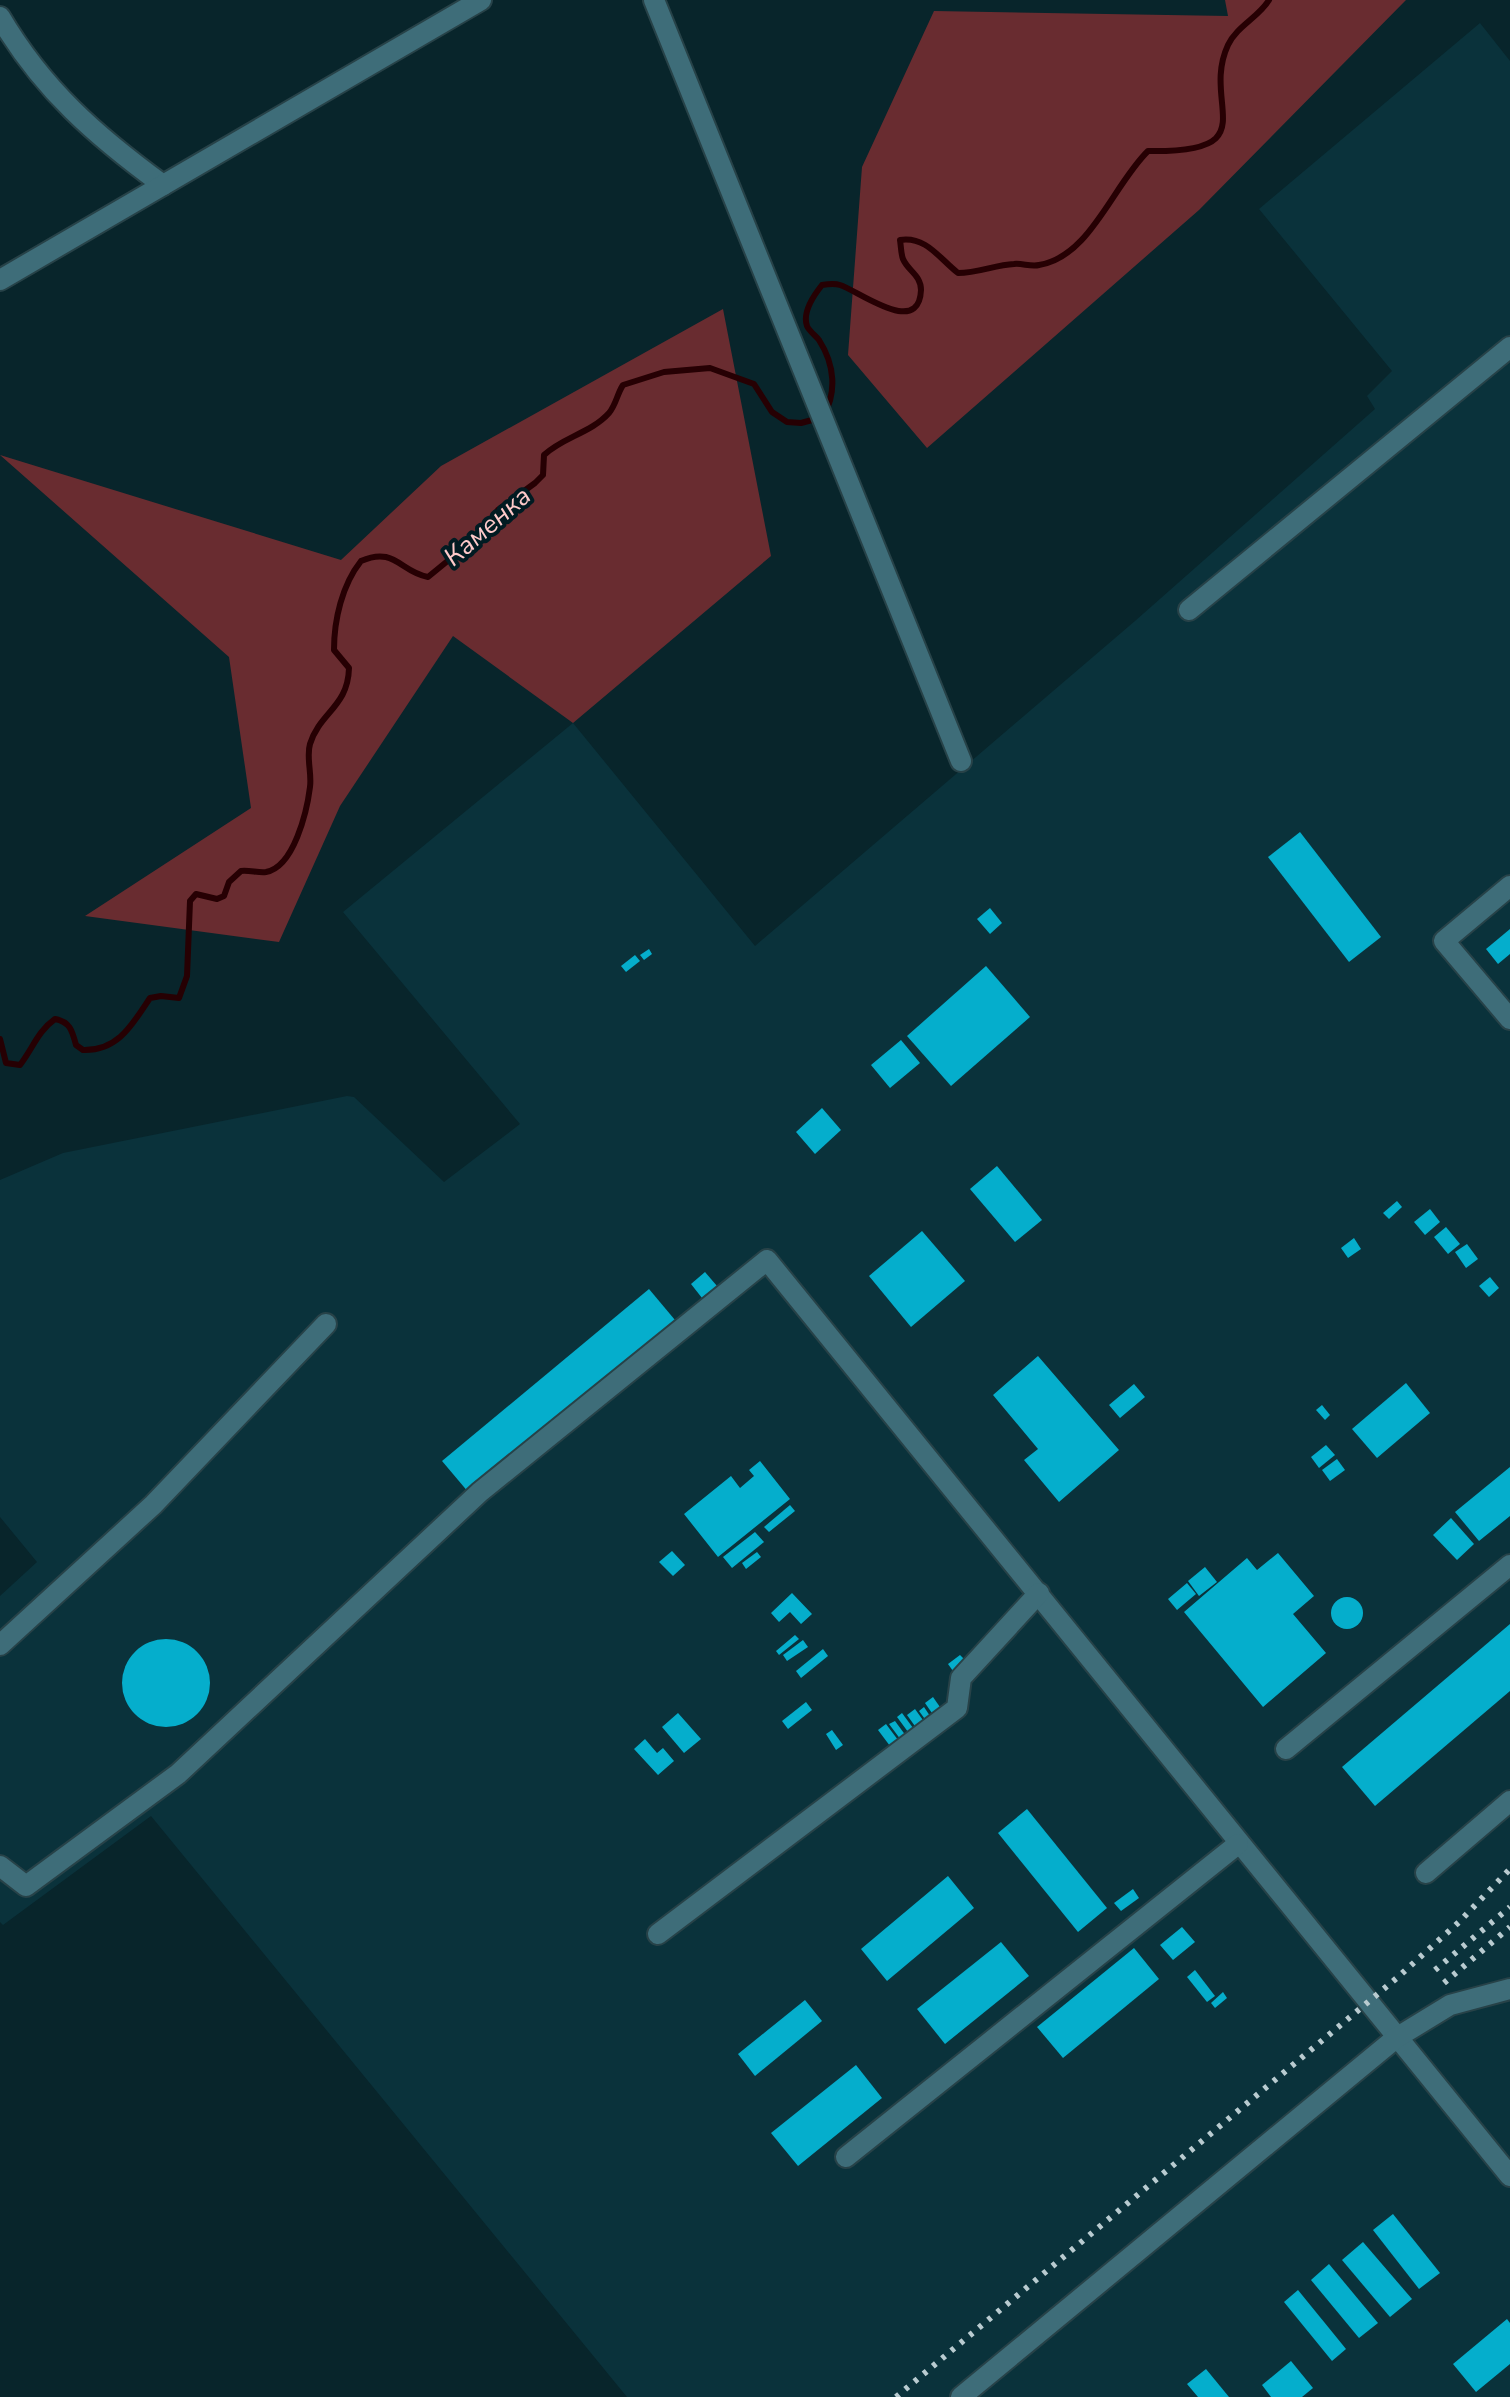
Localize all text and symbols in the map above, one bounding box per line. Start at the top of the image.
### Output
water label: Каменка [436,479,538,574]

